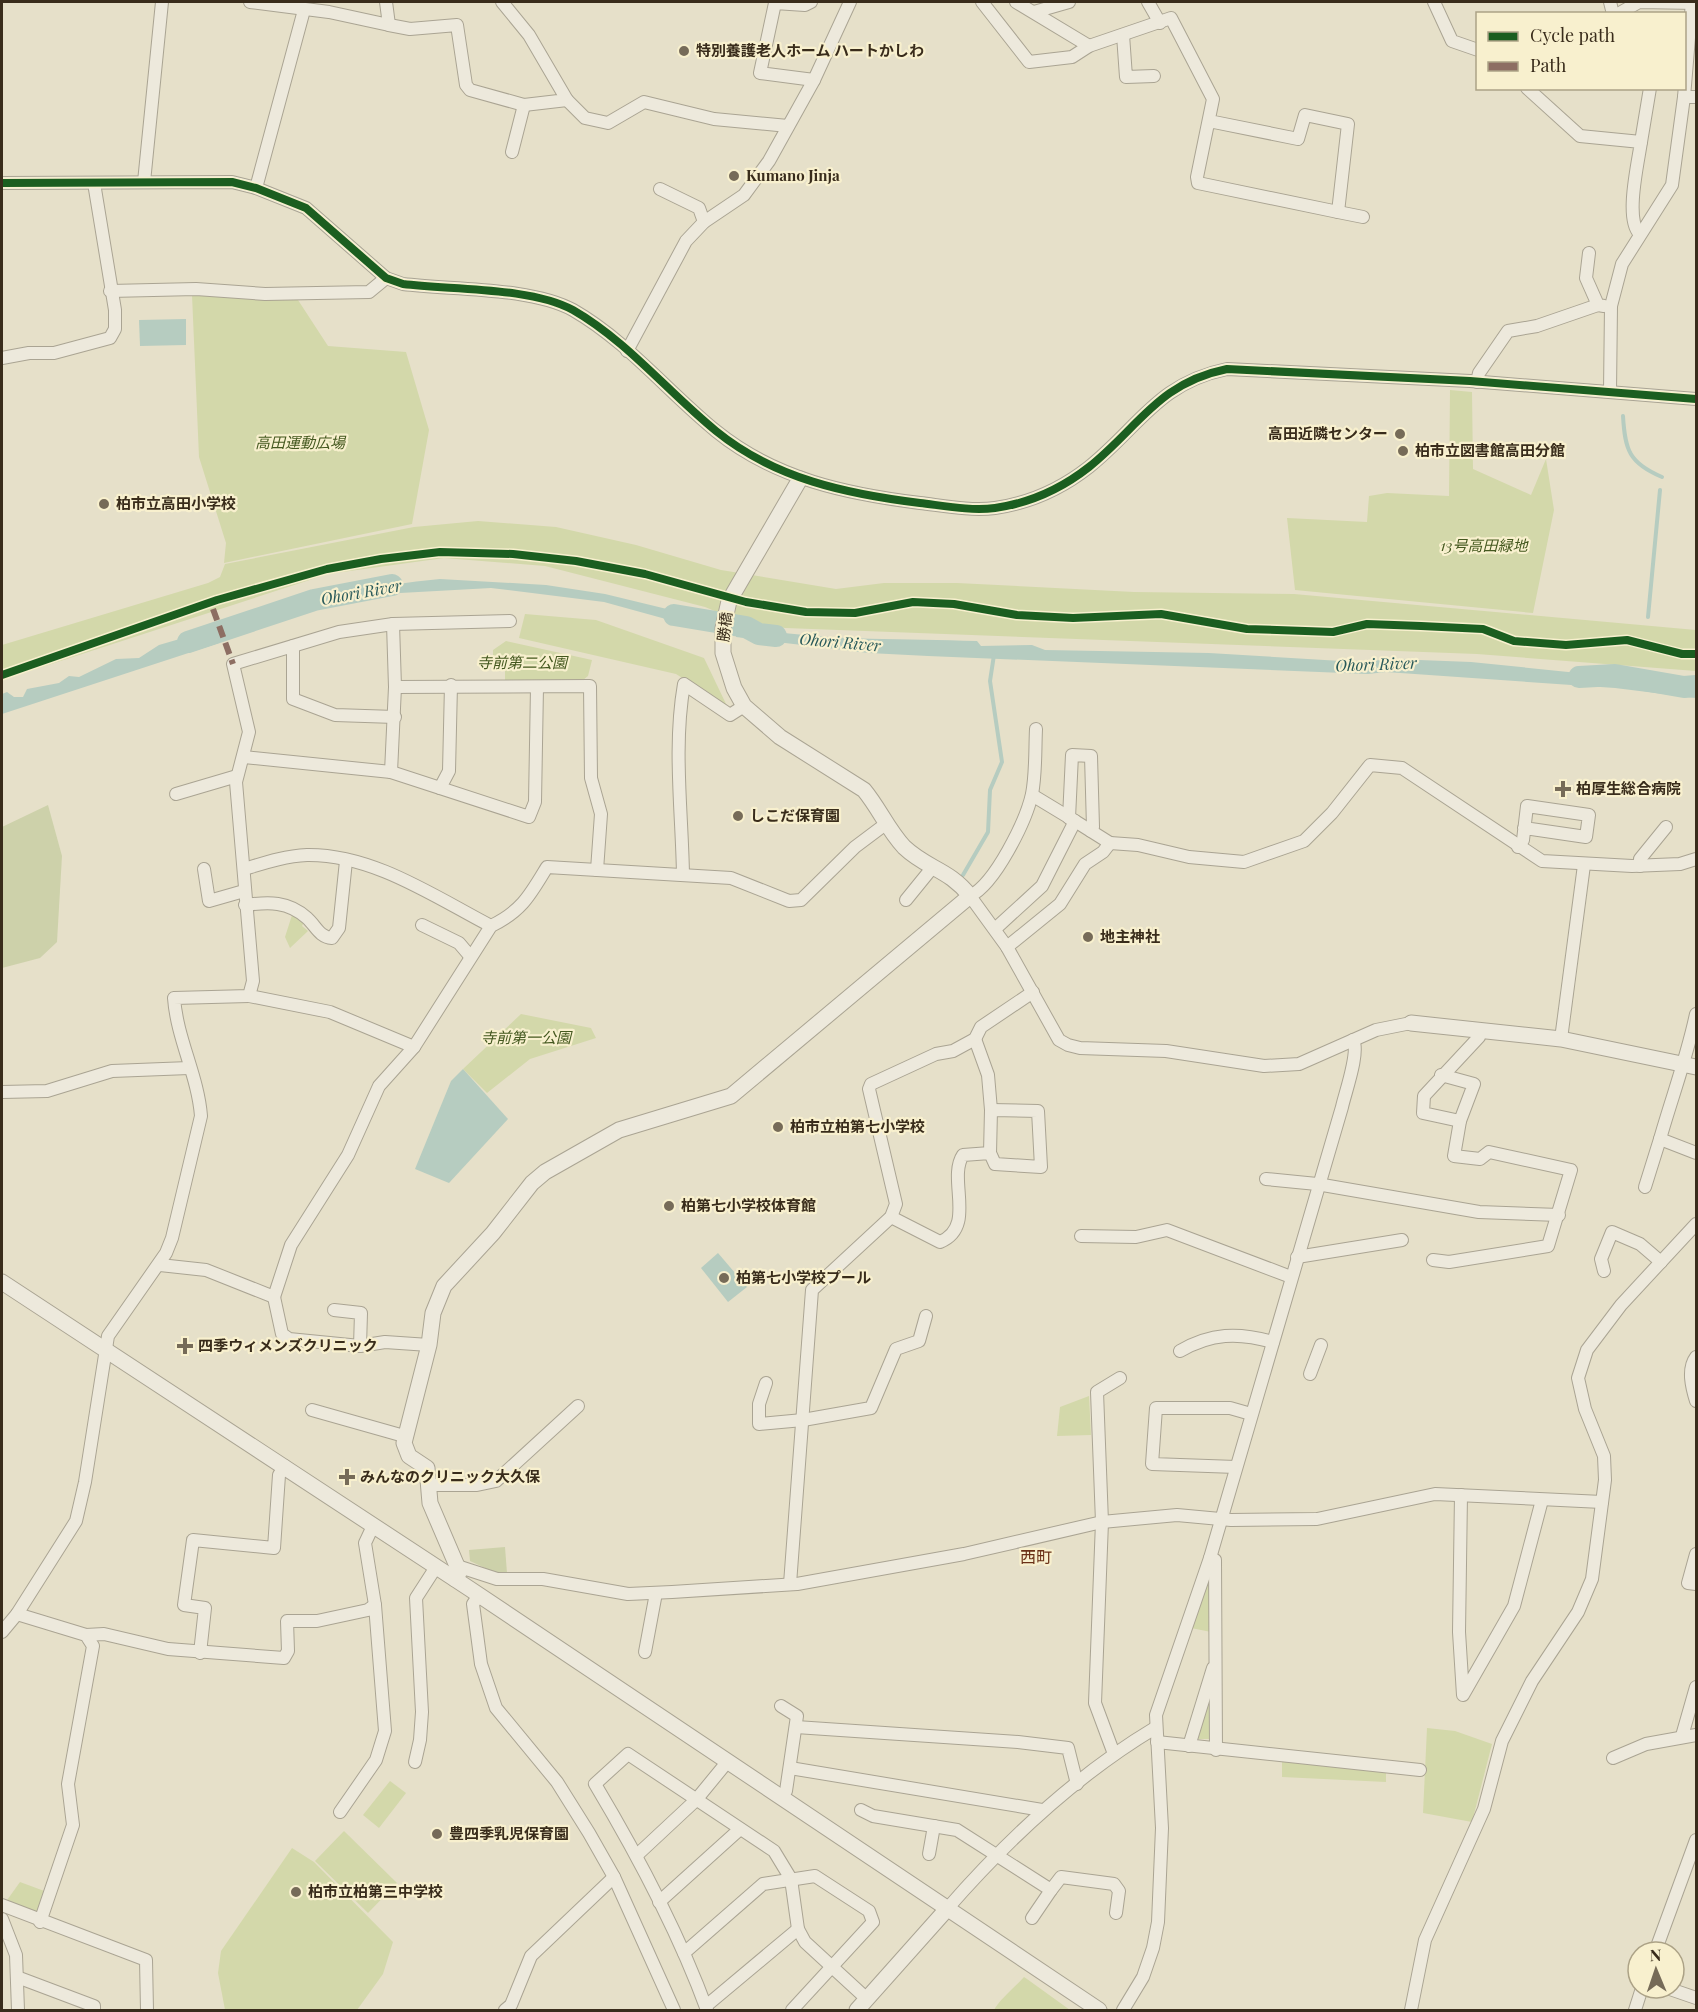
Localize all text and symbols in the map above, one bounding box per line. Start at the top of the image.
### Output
legend [1476,12,1686,90]
text: Cycle path [1530,23,1615,47]
place label: 特別養護老人ホーム ハートかしわ [696,40,924,60]
marker: 特別養護老人ホーム ハートかしわ [677,44,691,58]
text: Path [1530,53,1567,77]
place label: Kumano Jinja [746,165,840,185]
marker: Kumano Jinja [727,169,741,183]
place label: 高田近隣センター [1268,423,1388,443]
marker: 高田近隣センター [1393,427,1407,441]
park label: 高田運動広場 [255,432,347,452]
place label: 柏市立図書館高田分館 [1415,440,1565,460]
marker: 柏市立図書館高田分館 [1396,444,1410,458]
place label: 柏市立高田小学校 [116,493,236,513]
marker: 柏市立高田小学校 [97,497,111,511]
park label: 13号高田緑地 [1440,535,1530,555]
water label: Ohori River [319,574,404,609]
street label: 勝橋 [712,611,736,643]
water label: Ohori River [799,627,883,656]
park label: 寺前第二公園 [477,652,569,672]
water label: Ohori River [1335,652,1418,675]
place label: 柏厚生総合病院 [1576,778,1681,798]
marker: 柏厚生総合病院 [1554,780,1572,798]
place label: しこだ保育園 [750,805,840,825]
marker: しこだ保育園 [731,809,745,823]
place label: 地主神社 [1100,926,1160,946]
marker: 地主神社 [1081,930,1095,944]
park label: 寺前第一公園 [481,1027,573,1047]
place label: 柏市立柏第七小学校 [790,1116,925,1136]
marker: 柏市立柏第七小学校 [771,1120,785,1134]
place label: 柏第七小学校体育館 [681,1195,816,1215]
marker: 柏第七小学校体育館 [662,1199,676,1213]
place label: 柏第七小学校プール [736,1267,871,1287]
marker: 柏第七小学校プール [717,1271,731,1285]
place label: 四季ウィメンズクリニック [198,1335,378,1355]
marker: 四季ウィメンズクリニック [176,1337,194,1355]
place label: みんなのクリニック大久保 [360,1466,541,1486]
marker: みんなのクリニック大久保 [338,1468,356,1486]
district label: 西町 [1020,1546,1052,1567]
place label: 豊四季乳児保育園 [449,1823,569,1843]
marker: 豊四季乳児保育園 [430,1827,444,1841]
place label: 柏市立柏第三中学校 [308,1881,443,1901]
marker: 柏市立柏第三中学校 [289,1885,303,1899]
north arrow [1626,1940,1686,2000]
text: N [1649,1944,1662,1965]

